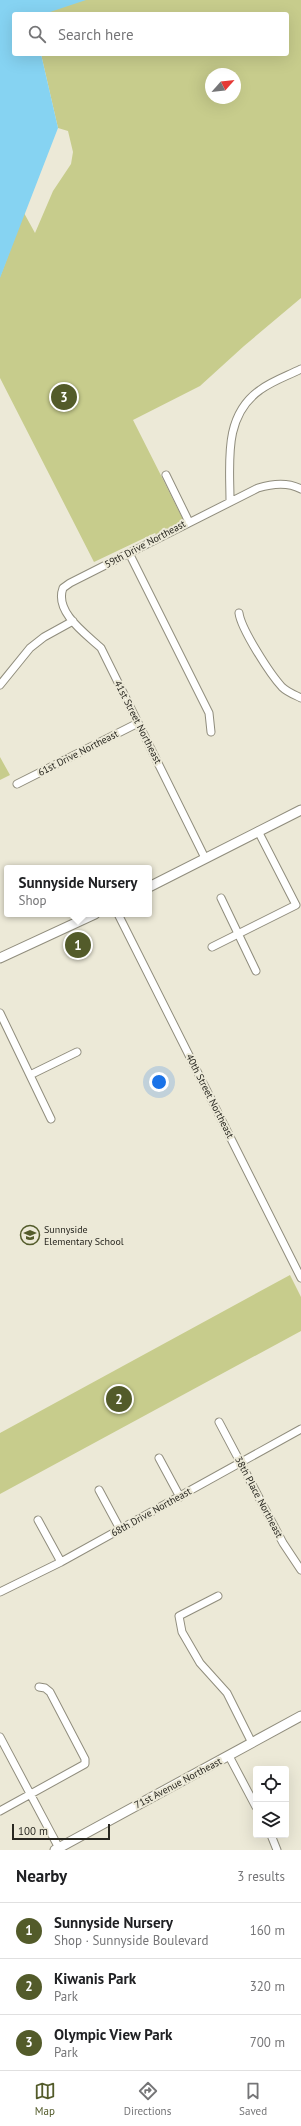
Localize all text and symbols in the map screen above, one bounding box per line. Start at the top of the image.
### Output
search box [12,12,289,56]
icon: search [26,23,48,45]
text: Search here [58,25,134,44]
north arrow [205,68,241,104]
pin: 3 [51,382,77,412]
street label: 59th Drive Northeast [102,517,188,571]
street label: 41st Street Northeast [111,678,165,766]
street label: 61st Drive Northeast [36,727,121,779]
popup [4,865,152,917]
text: Sunnyside Nursery [19,873,137,892]
text: Shop [19,892,47,909]
pin: 1 [65,930,91,960]
street label: 40th Street Northeast [183,1052,237,1141]
your location [149,1072,169,1092]
place label: Sunnyside Elementary School [44,1223,124,1248]
school or university icon: Sunnyside Elementary School [19,1224,41,1246]
pin: 2 [106,1384,132,1414]
street label: 38th Place Northeast [232,1454,286,1540]
street label: 68th Drive Northeast [109,1484,194,1539]
street label: 71st Avenue Northeast [132,1754,224,1812]
map controls [253,1766,289,1838]
button: locate [253,1766,289,1802]
button: layers [253,1802,289,1838]
scale bar [12,1822,110,1841]
text: 100 m [18,1824,48,1838]
text: Nearby [16,1865,67,1887]
text: 3 results [237,1868,285,1885]
text: Sunnyside Nursery [54,1913,173,1932]
text: 1 [25,1922,33,1939]
text: 160 m [250,1922,285,1939]
text: Shop · Sunnyside Boulevard [54,1932,208,1949]
text: Kiwanis Park [54,1969,136,1988]
text: 2 [25,1978,33,1995]
text: 320 m [250,1978,285,1995]
text: Park [54,1988,78,2005]
text: Olympic View Park [54,2025,172,2044]
text: 3 [25,2034,33,2051]
text: 700 m [250,2034,285,2051]
text: Park [54,2044,78,2061]
tab: Map [34,2080,56,2118]
tab: Directions [124,2080,171,2118]
tab: Saved [239,2080,267,2118]

